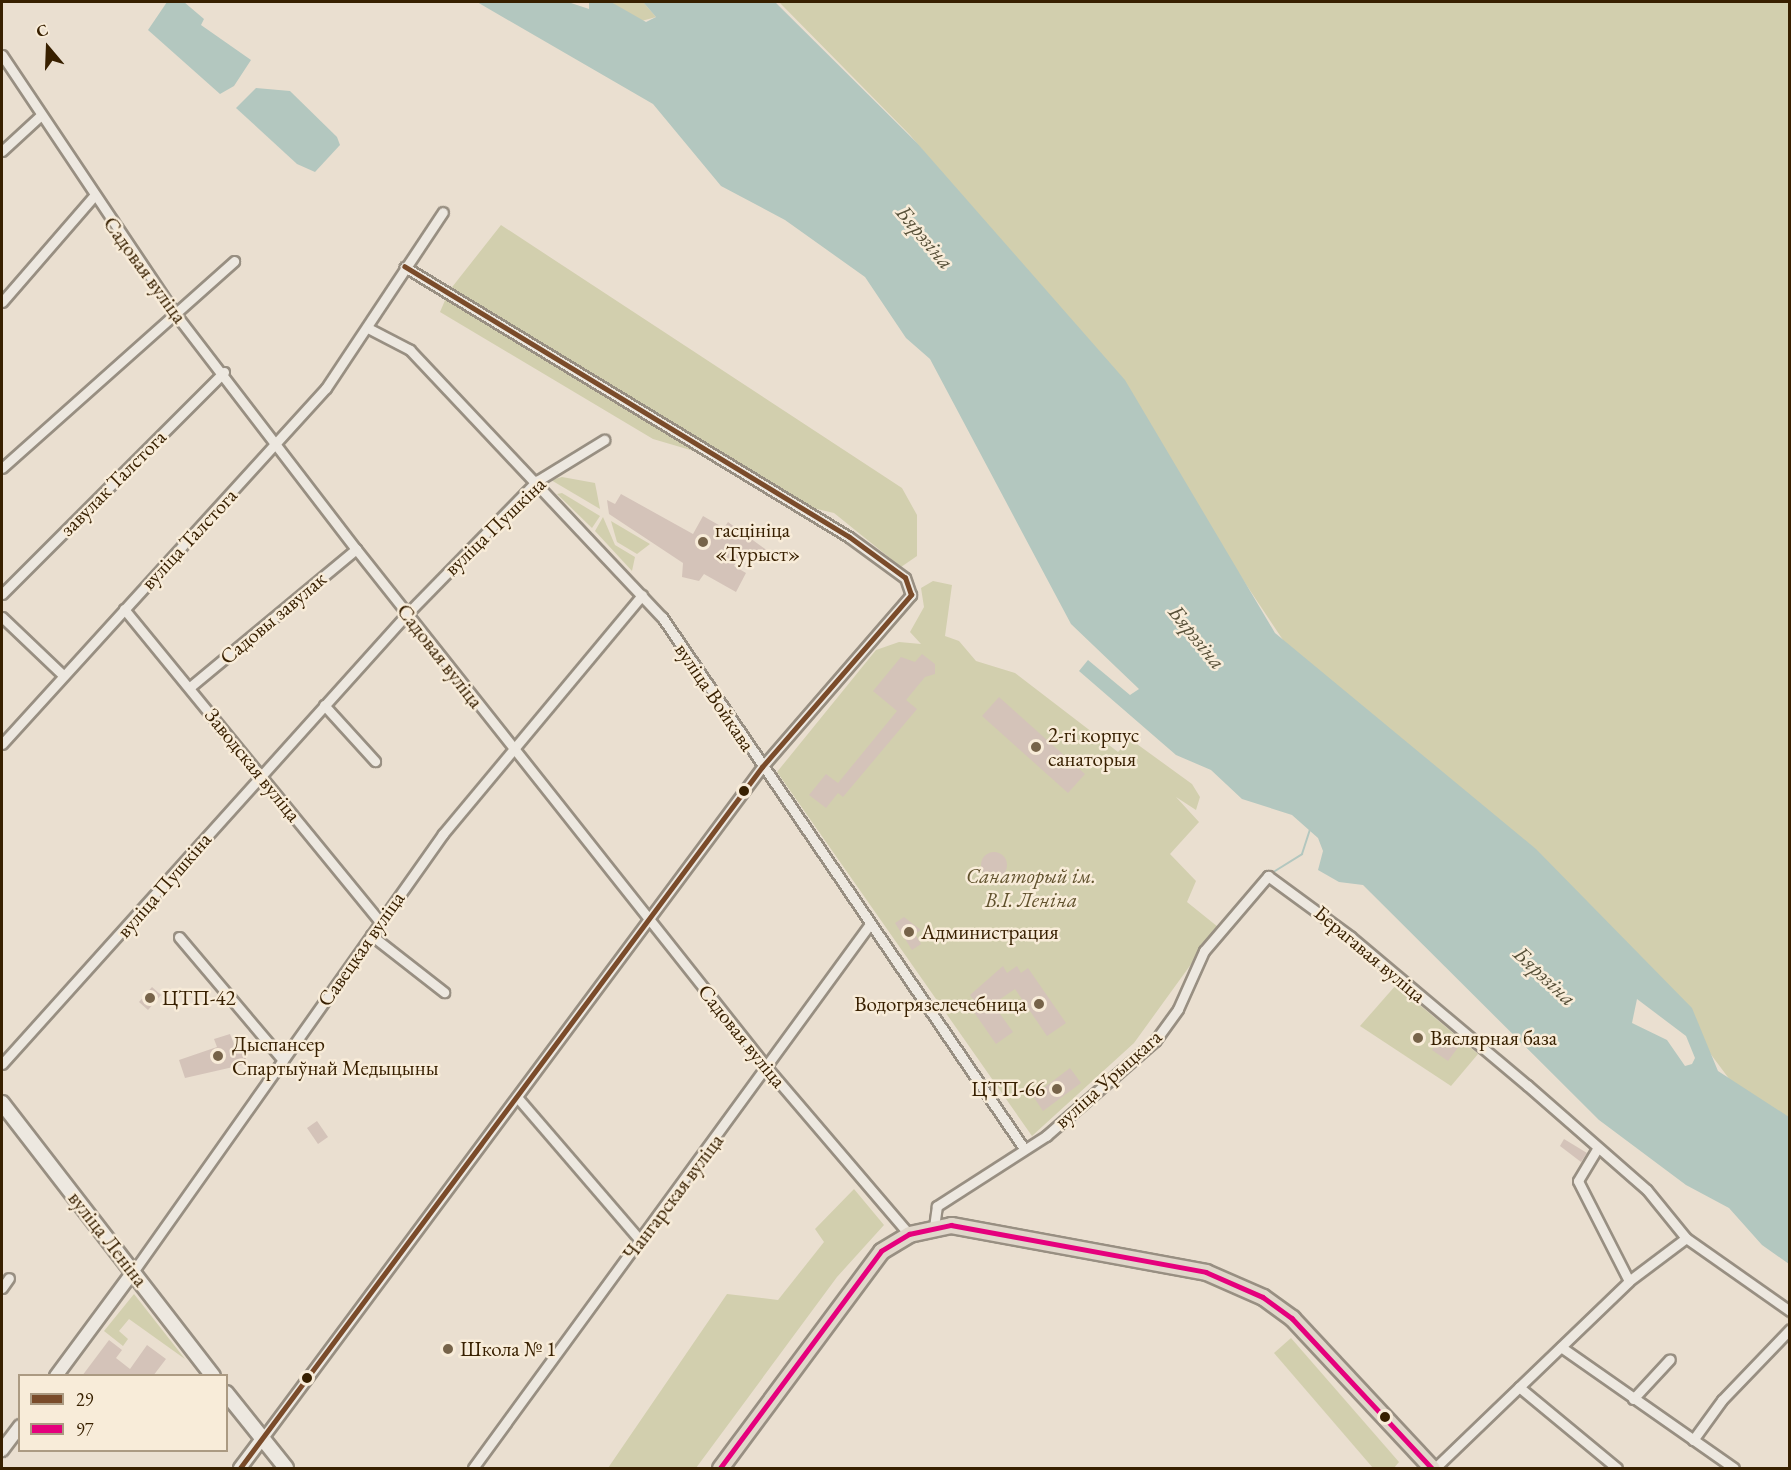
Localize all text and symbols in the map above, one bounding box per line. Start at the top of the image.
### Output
north arrow [18,18,78,78]
text: С [33,19,51,42]
water label: Бярэзіна [891,200,959,274]
street label: Садовая вуліца [98,212,192,328]
street label: завулак Талстога [55,425,171,541]
street label: вуліца Пушкіна [439,471,551,581]
street label: вуліца Талстога [136,483,242,595]
place label: гасцініца «Турыст» [715,517,800,567]
marker: гасцініца «Турыст» [696,535,710,549]
street label: Садовы завулак [215,566,331,670]
street label: Садовая вуліца [391,599,489,713]
water label: Бярэзіна [1163,599,1231,675]
street label: вуліца Войкава [670,638,760,756]
street label: Заводская вуліца [199,703,307,827]
place label: 2-гі корпус санаторыя [1048,722,1139,772]
marker: 2-гі корпус санаторыя [1029,740,1043,754]
unlabelled marker [738,785,750,797]
street label: вуліца Пушкіна [111,827,217,943]
park label: Санаторый ім. В.І. Леніна [966,863,1096,913]
street label: Савецкая вуліца [312,887,410,1011]
street label: Берагавая вуліца [1309,900,1431,1008]
place label: Администрация [921,919,1059,945]
marker: Администрация [902,925,916,939]
water label: Бярэзіна [1508,941,1582,1011]
street label: Садовая вуліца [693,979,791,1093]
place label: ЦТП-42 [162,985,236,1011]
marker: ЦТП-42 [143,991,157,1005]
place label: Водогрязелечебница [854,991,1027,1017]
marker: Водогрязелечебница [1032,997,1046,1011]
street label: вуліца Урыцкага [1049,1024,1167,1134]
place label: Вяслярная база [1430,1025,1557,1051]
place label: Дыспансер Спартыўнай Медыцыны [232,1031,438,1081]
marker: Вяслярная база [1411,1031,1425,1045]
marker: Дыспансер Спартыўнай Медыцыны [209,1047,227,1065]
place label: ЦТП-66 [971,1076,1045,1102]
marker: ЦТП-66 [1050,1082,1064,1096]
street label: Чангарская вуліца [617,1129,729,1265]
street label: вуліца Леніна [63,1186,153,1292]
place label: Школа № 1 [460,1336,556,1362]
marker: Школа № 1 [441,1342,455,1356]
unlabelled marker [301,1372,313,1384]
legend [18,1374,228,1452]
text: 29 [76,1388,93,1411]
unlabelled marker [1379,1411,1391,1423]
text: 97 [76,1418,93,1441]

